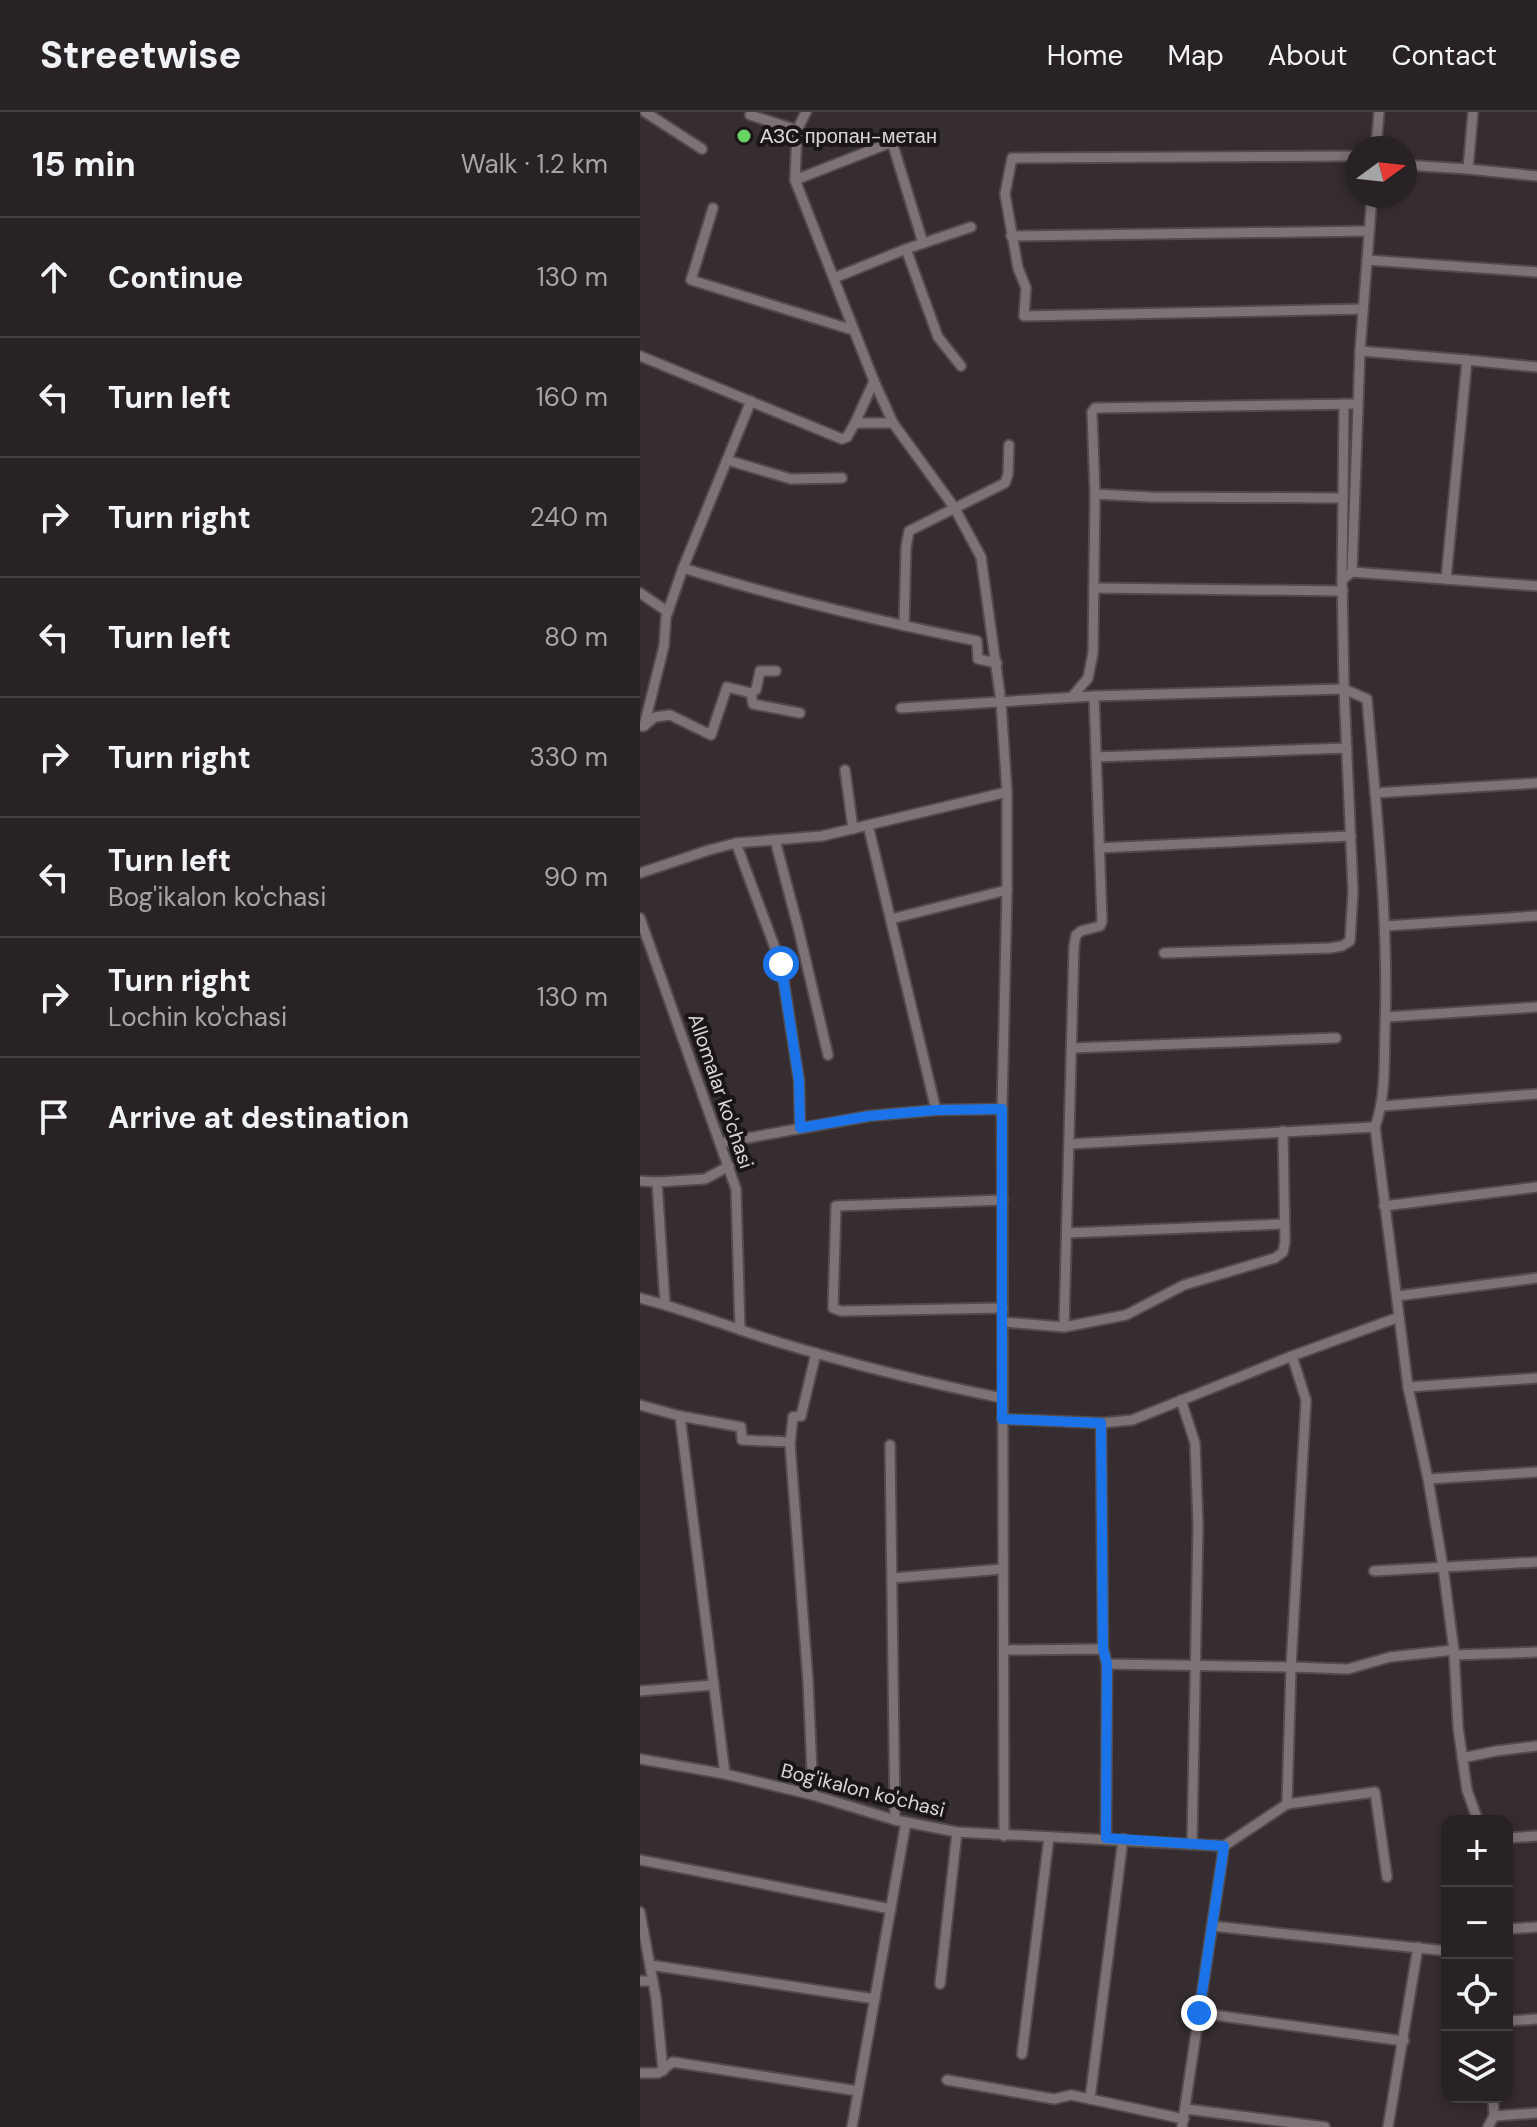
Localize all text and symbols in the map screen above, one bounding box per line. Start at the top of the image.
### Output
text: Streetwise [40,30,241,80]
text: Home [1047,37,1123,74]
text: Map [1167,37,1224,74]
text: About [1268,37,1347,74]
text: Contact [1391,37,1497,74]
place label: АЗС пропан-метан [760,123,937,149]
marker: АЗС пропан-метан [735,127,753,145]
north arrow [1345,136,1417,208]
text: 15 min [32,142,136,187]
text: Walk · 1.2 km [461,147,608,181]
icon: ahead [32,255,76,299]
text: Continue [108,258,243,297]
text: 130 m [537,260,608,294]
icon: left [32,375,76,419]
text: Turn left [108,378,231,417]
text: 160 m [536,380,608,414]
icon: right [32,495,76,539]
text: Turn right [108,498,251,537]
text: 240 m [530,500,608,534]
icon: left [32,615,76,659]
text: Turn left [108,618,231,657]
text: 80 m [544,620,608,654]
icon: right [32,735,76,779]
text: Turn right [108,738,251,777]
text: 330 m [529,740,608,774]
text: Turn left [108,841,231,880]
icon: left [32,855,76,899]
text: 90 m [544,860,608,894]
text: Bog'ikalon ko'chasi [108,880,326,914]
route start [763,946,799,982]
text: Turn right [108,961,251,1000]
icon: right [32,975,76,1019]
text: 130 m [537,980,608,1014]
text: Lochin ko'chasi [108,1000,287,1034]
street label: Allomalar ko'chasi [682,1010,760,1172]
icon: arrive [32,1095,76,1139]
text: Arrive at destination [108,1098,409,1137]
street label: Bog'ikalon ko'chasi [778,1757,948,1823]
map controls [1441,1815,1513,2103]
button: + [1441,1815,1513,1887]
button: − [1441,1887,1513,1959]
button: locate [1441,1959,1513,2031]
route end [1181,1995,1217,2031]
button: layers [1441,2031,1513,2103]

